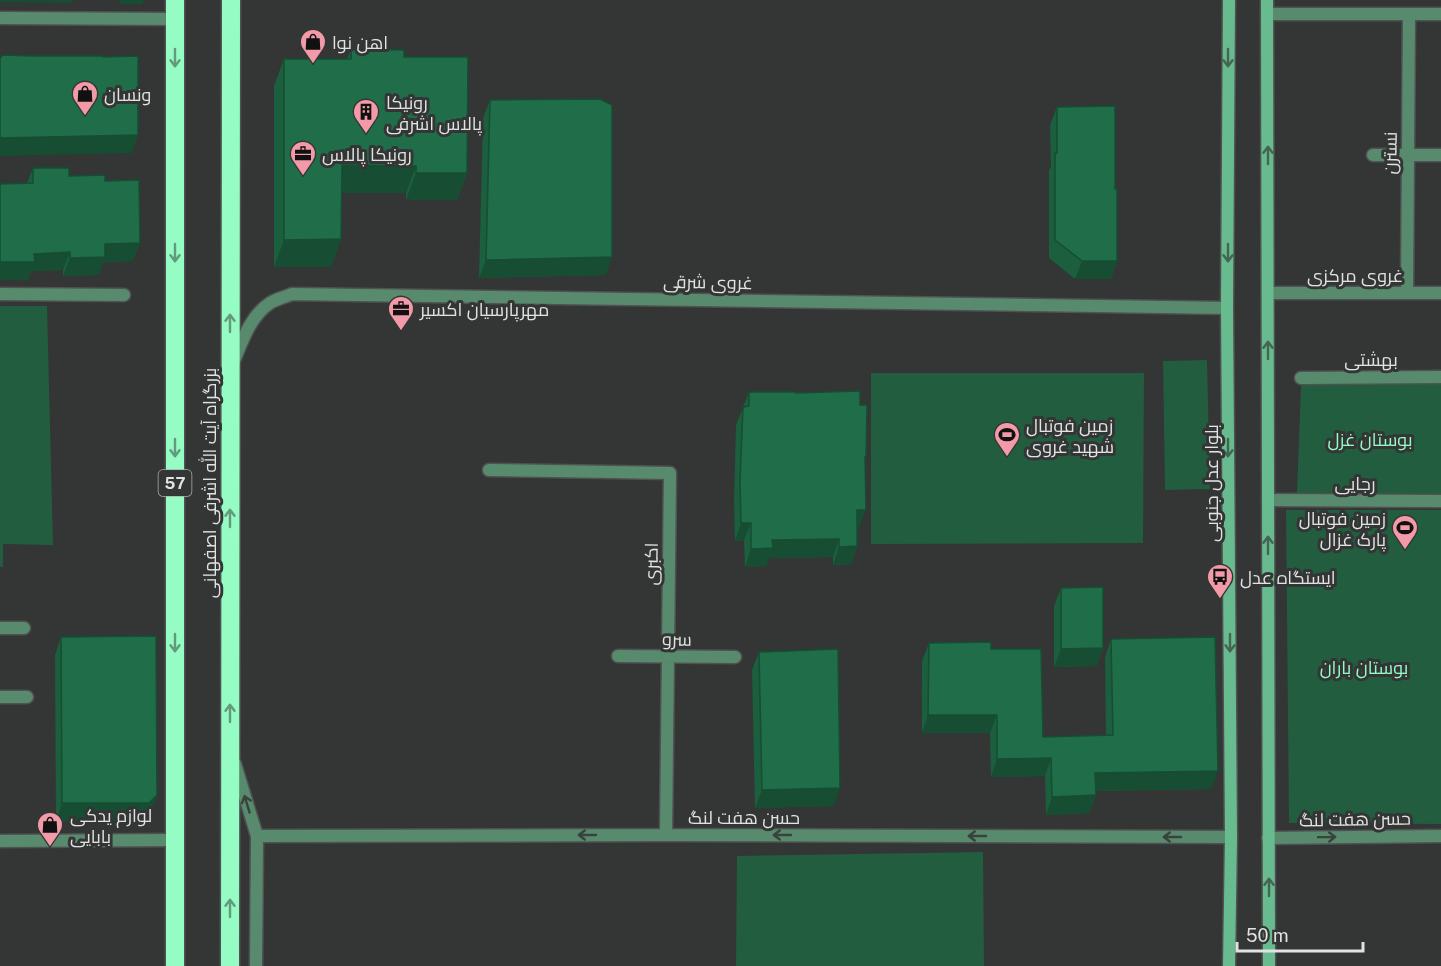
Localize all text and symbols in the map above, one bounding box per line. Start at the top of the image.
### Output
shop icon: اهن نوا [298,27,328,65]
place label: اهن نوا [332,32,388,54]
one-way arrow [169,48,181,68]
one-way arrow [1223,48,1234,68]
shop icon: ونسان [70,79,100,117]
place label: ونسان [104,84,151,106]
place label: رونیکا پالاس اشرفی [386,92,482,136]
building icon: رونیکا پالاس اشرفی [351,97,381,135]
street label: نسترن [1379,131,1402,175]
office icon: رونیکا پالاس [288,139,318,177]
place label: رونیکا پالاس [322,144,412,167]
one-way arrow [1262,145,1274,165]
one-way arrow [169,243,181,263]
one-way arrow [1222,243,1234,263]
street label: غروی مرکزی [1307,265,1403,287]
street label: غروی شرقی [663,271,753,294]
office icon: مهرپارسیان اکسیر [386,294,416,332]
place label: مهرپارسیان اکسیر [419,299,549,322]
one-way arrow [224,313,236,333]
one-way arrow [1262,340,1274,360]
street label: بهشتی [1344,349,1398,371]
street label: بزرگراه آیت الله اشرفی اصفهانی [198,368,221,598]
place label: زمین فوتبال شهید غروی [1026,415,1114,458]
sports icon: زمین فوتبال شهید غروی [992,420,1022,458]
street label: بلوار عدل جنوبی [1201,424,1223,542]
park label: بوستان غزل [1327,429,1413,451]
one-way arrow [169,438,181,458]
one-way arrow [1222,438,1234,458]
road number: 57 [158,470,192,496]
street label: رجایی [1335,473,1375,495]
one-way arrow [224,508,236,528]
place label: زمین فوتبال پارک غزال [1299,508,1386,552]
sports icon: زمین فوتبال پارک غزال [1390,513,1420,551]
one-way arrow [1262,535,1274,555]
street label: اکبری [640,542,663,586]
bus stop icon: ایستگاه عدل [1205,562,1235,600]
place label: ایستگاه عدل [1240,567,1336,589]
street label: سرو [662,628,692,651]
one-way arrow [169,633,181,653]
one-way arrow [1224,633,1236,653]
park label: بوستان باران [1320,657,1408,679]
one-way arrow [224,703,236,723]
one-way arrow [241,795,252,814]
place label: لوازم یدکی بابایی [70,805,152,848]
street label: حسن هفت لنگ [688,807,800,829]
street label: حسن هفت لنگ [1299,808,1411,831]
shop icon: لوازم یدکی بابایی [35,810,65,848]
one-way arrow [578,829,598,841]
one-way arrow [773,829,793,841]
one-way arrow [968,830,988,842]
one-way arrow [1163,831,1183,843]
one-way arrow [1316,831,1336,843]
one-way arrow [1263,877,1275,897]
one-way arrow [224,898,236,918]
scale bar [1237,915,1363,953]
text: 50 m [1246,925,1289,946]

